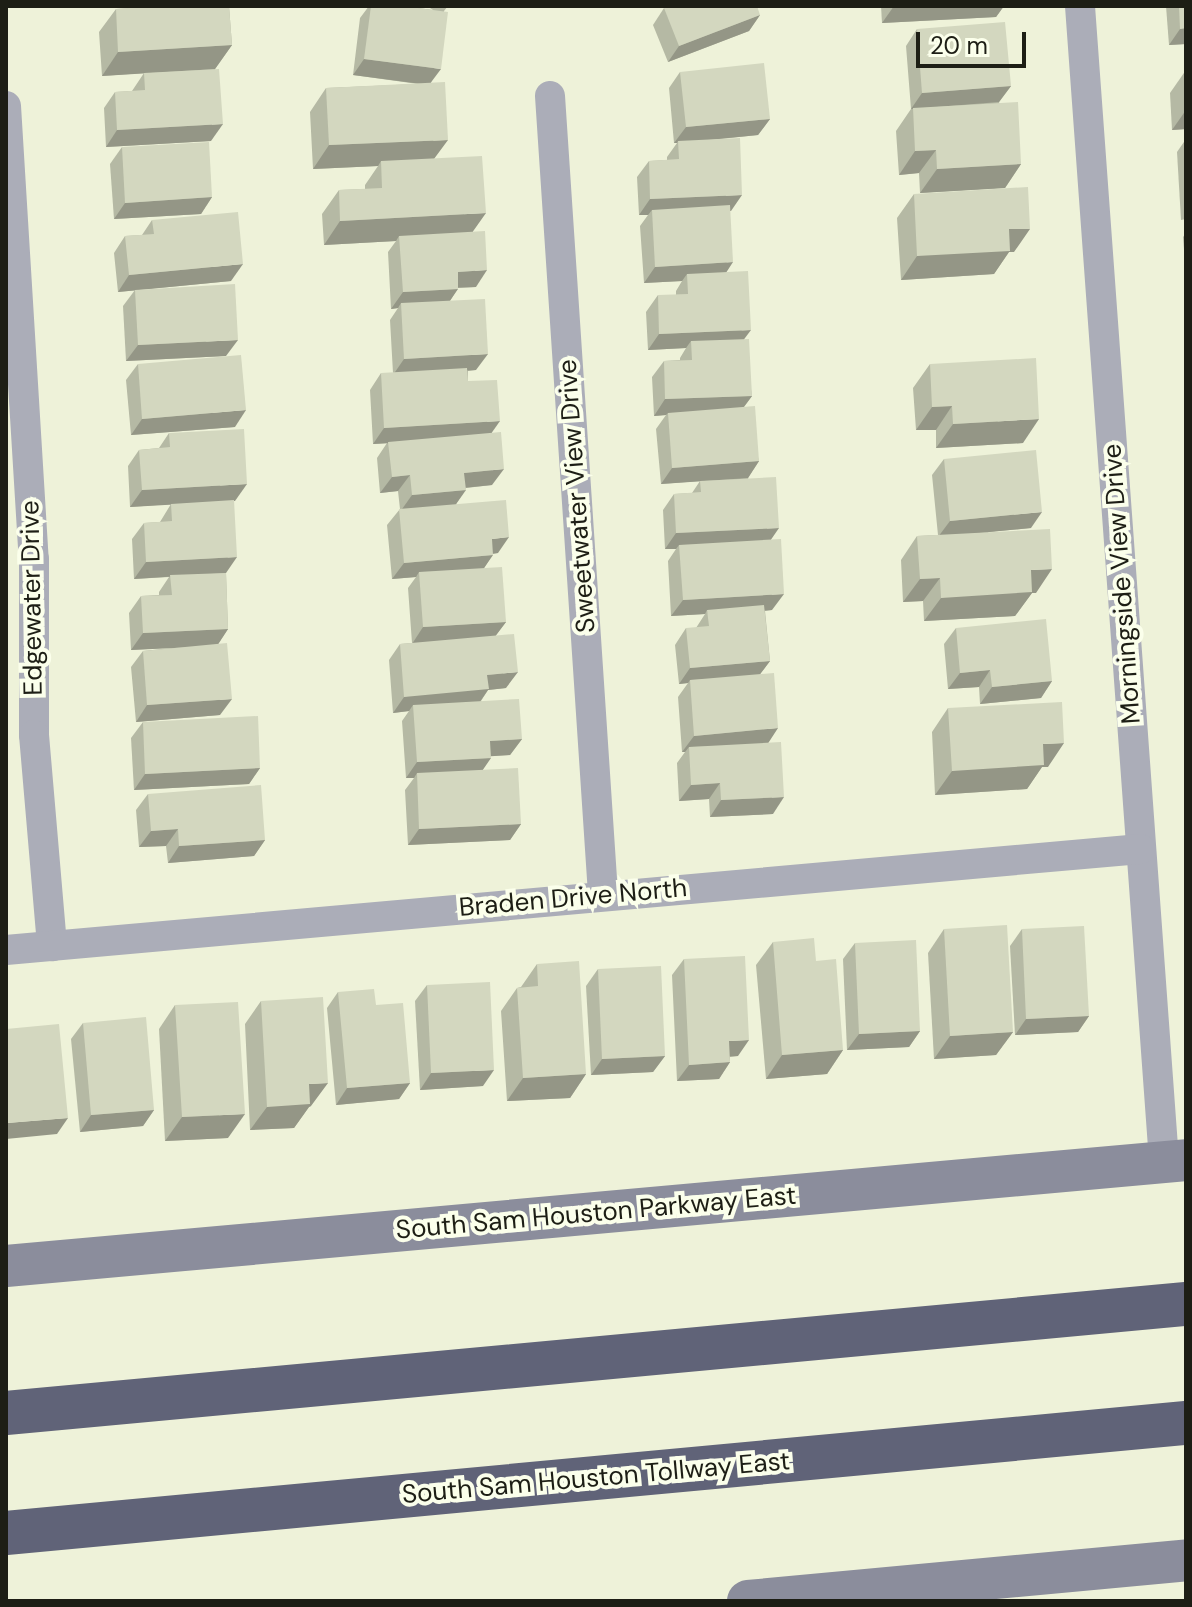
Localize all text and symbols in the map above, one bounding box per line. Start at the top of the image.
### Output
scale bar [920,16,1030,66]
text: 20 m [930,30,988,61]
street label: Sweetwater View Drive [552,358,602,634]
street label: Morningside View Drive [1097,443,1147,725]
street label: Edgewater Drive [15,500,49,696]
street label: Braden Drive North [458,872,688,924]
street label: South Sam Houston Parkway East [395,1180,797,1246]
street label: South Sam Houston Tollway East [401,1445,791,1511]

